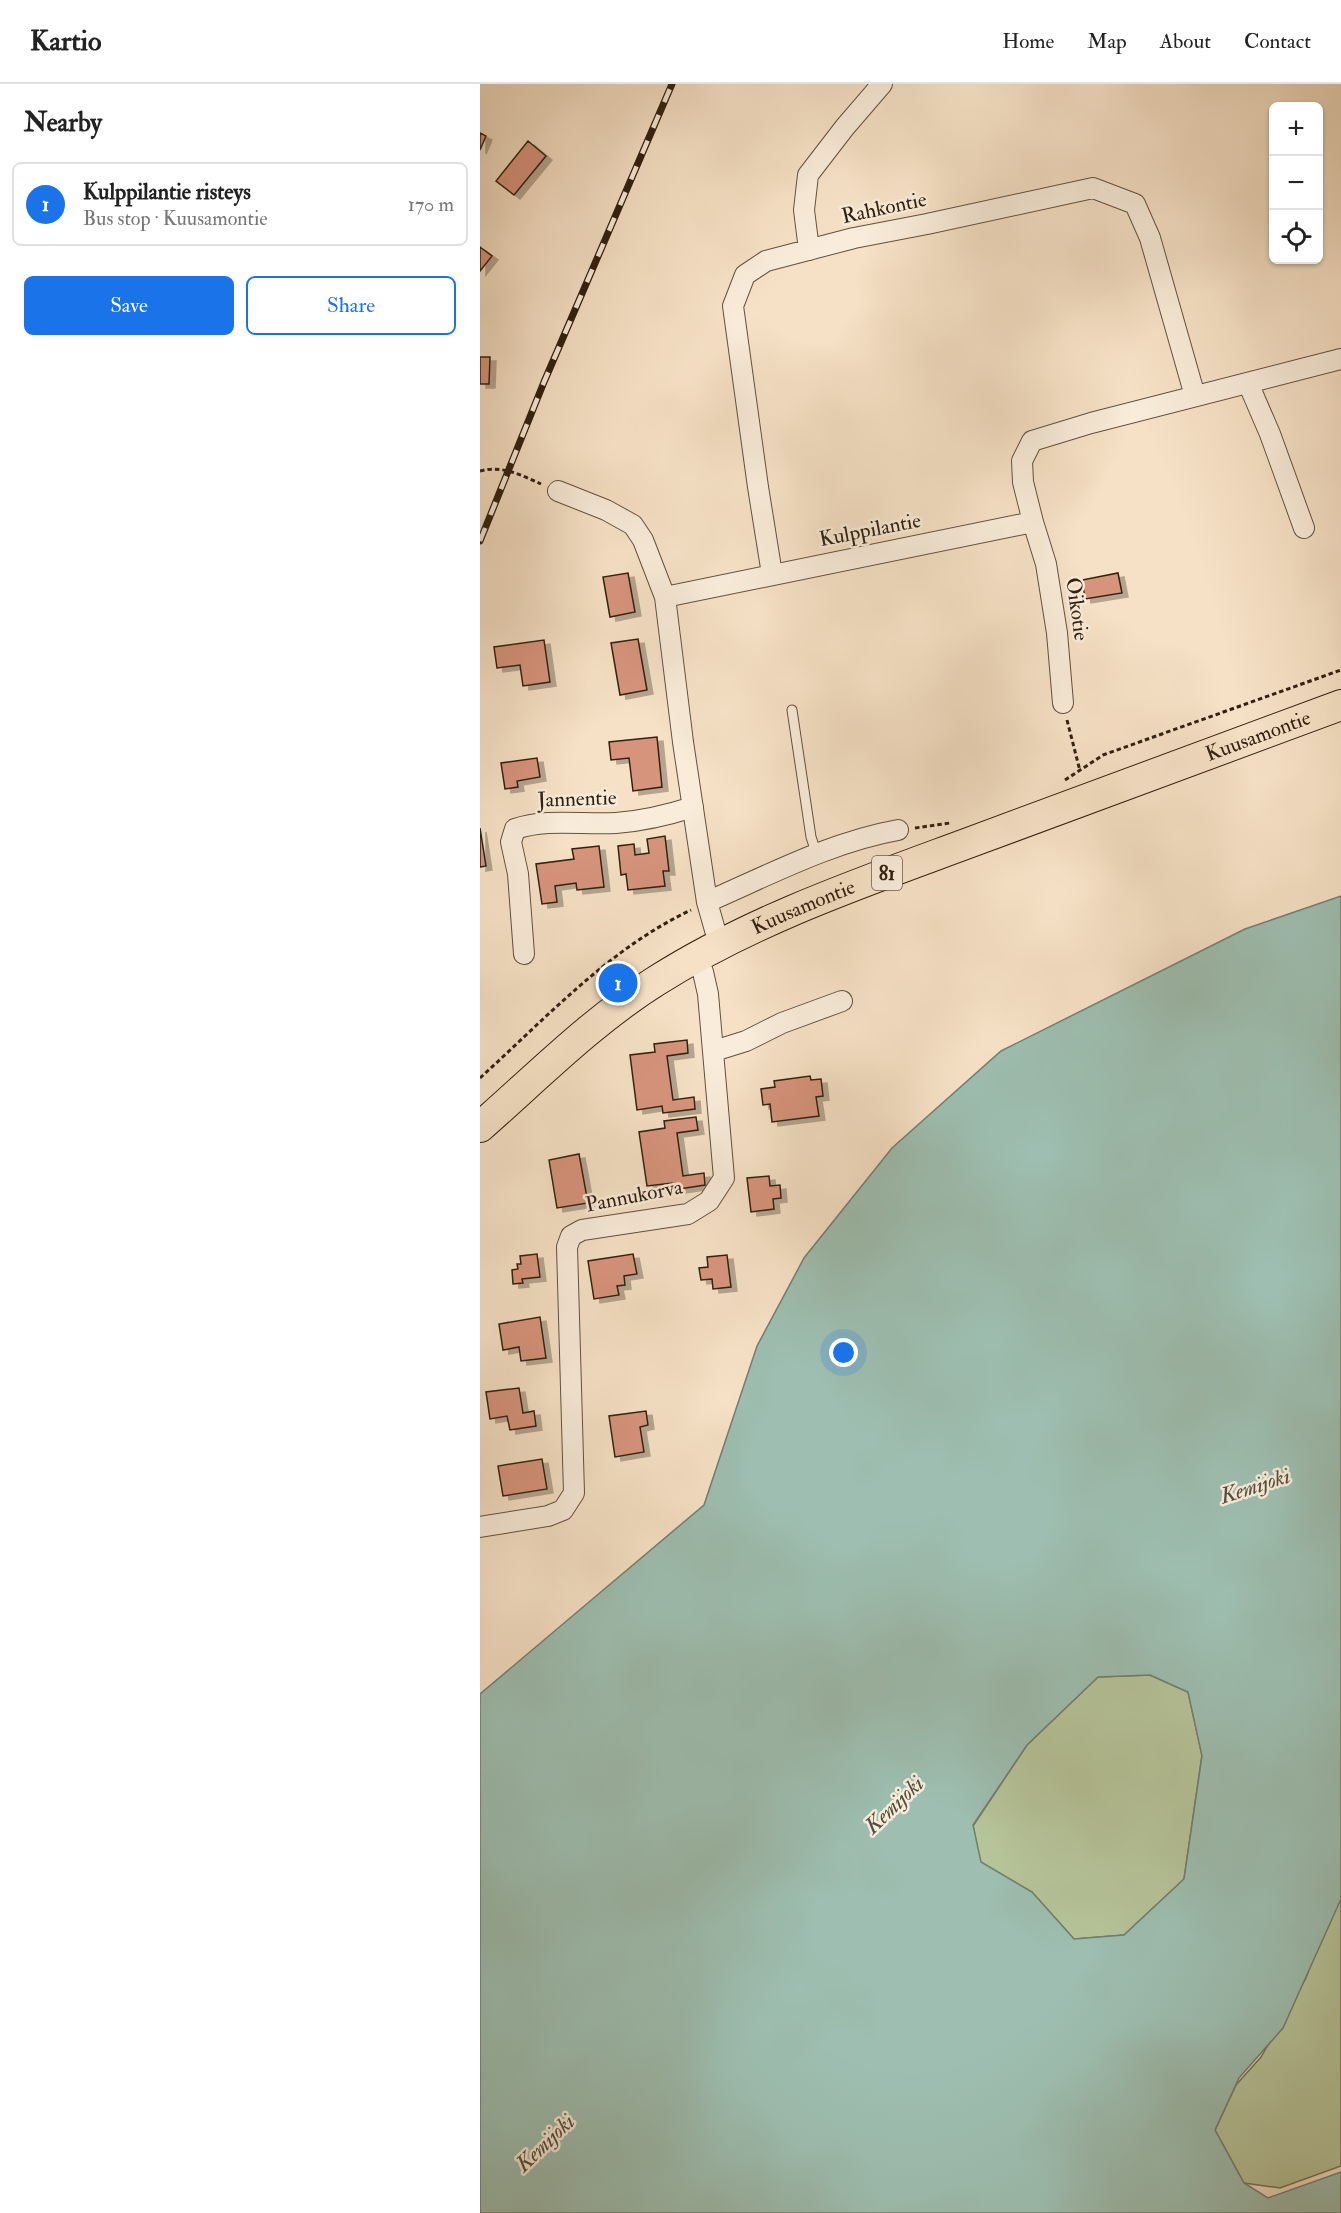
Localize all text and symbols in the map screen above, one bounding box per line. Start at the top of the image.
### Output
text: Kartio [30,24,101,59]
text: Home [1002,28,1054,55]
text: Map [1087,28,1127,55]
text: About [1160,28,1211,55]
text: Contact [1244,28,1311,55]
map controls [1269,102,1323,264]
button: + [1269,102,1323,156]
text: Nearby [24,107,102,139]
button: − [1269,156,1323,210]
text: Kulppilantie risteys [83,178,251,206]
street label: Rahkontie [839,186,929,230]
text: 1 [42,192,49,217]
text: 170 m [408,192,454,217]
text: Bus stop · Kuusamontie [83,206,268,231]
button: locate [1269,210,1323,264]
button: Save [24,276,234,335]
button: Share [246,276,456,335]
street label: Kulppilantie [817,507,923,553]
street label: Oikotie [1059,576,1095,643]
street label: Kuusamontie [1202,704,1314,767]
street label: Jannentie [536,784,617,814]
road number: 81 [872,856,902,890]
street label: Kuusamontie [747,873,859,941]
pin: 1 [598,960,638,1006]
street label: Pannukorva [583,1173,685,1219]
your location [829,1338,858,1367]
water label: Kemijoki [1215,1462,1294,1511]
water label: Kemijoki [858,1770,930,1841]
water label: Kemijoki [509,2108,581,2179]

